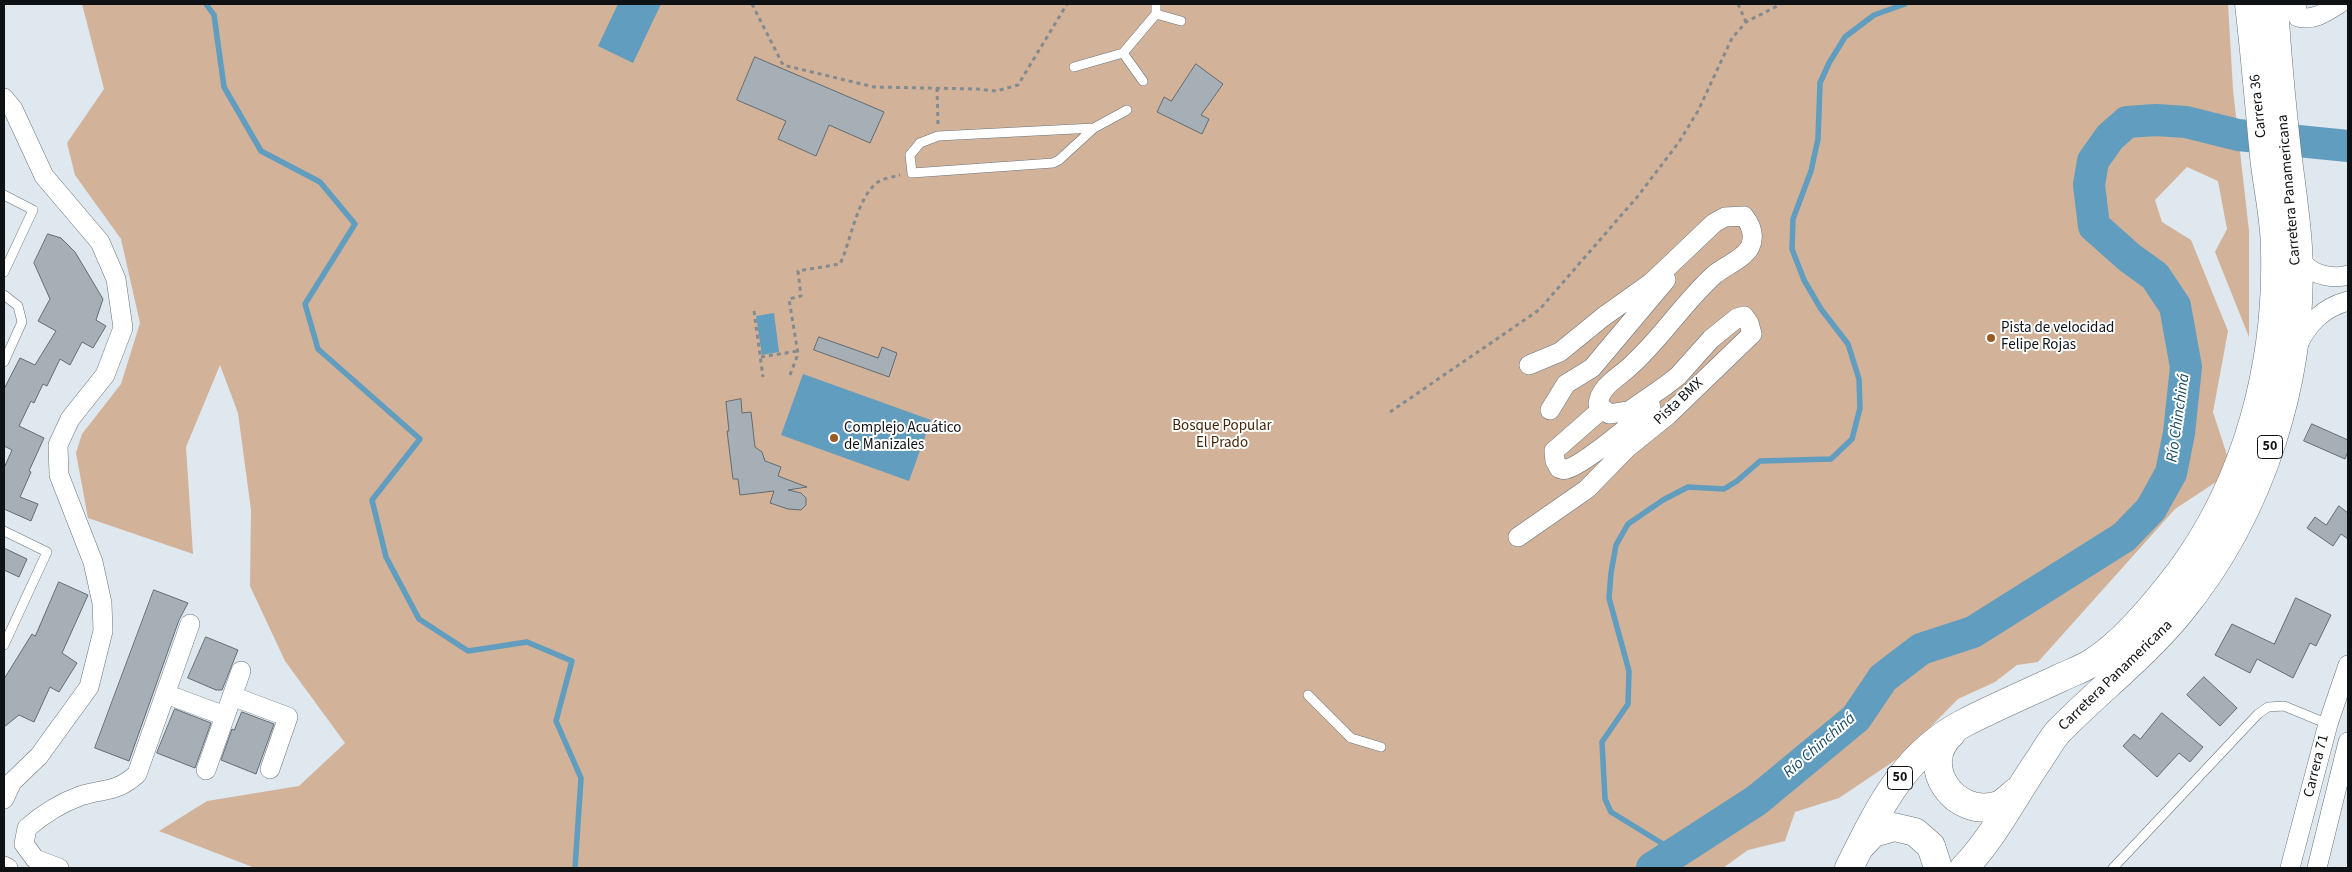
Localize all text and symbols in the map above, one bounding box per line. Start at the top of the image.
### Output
street label: Carrera 36 [2247,73,2271,139]
street label: Carretera Panamericana [2274,114,2306,266]
place label: Pista de velocidad Felipe Rojas [2001,320,2114,355]
marker: Pista de velocidad Felipe Rojas [1985,332,1997,344]
water label: Río Chinchiná [2163,372,2195,464]
street label: Pista BMX [1651,375,1707,429]
park label: Bosque Popular El Prado [1172,418,1272,453]
place label: Complejo Acuático de Manizales [844,420,961,455]
marker: Complejo Acuático de Manizales [828,432,840,444]
road number: 50 [2258,436,2282,458]
street label: Carretera Panamericana [2055,617,2177,735]
water label: Río Chinchiná [1780,709,1860,783]
street label: Carrera 71 [2301,733,2333,799]
road number: 50 [1888,766,1912,790]

